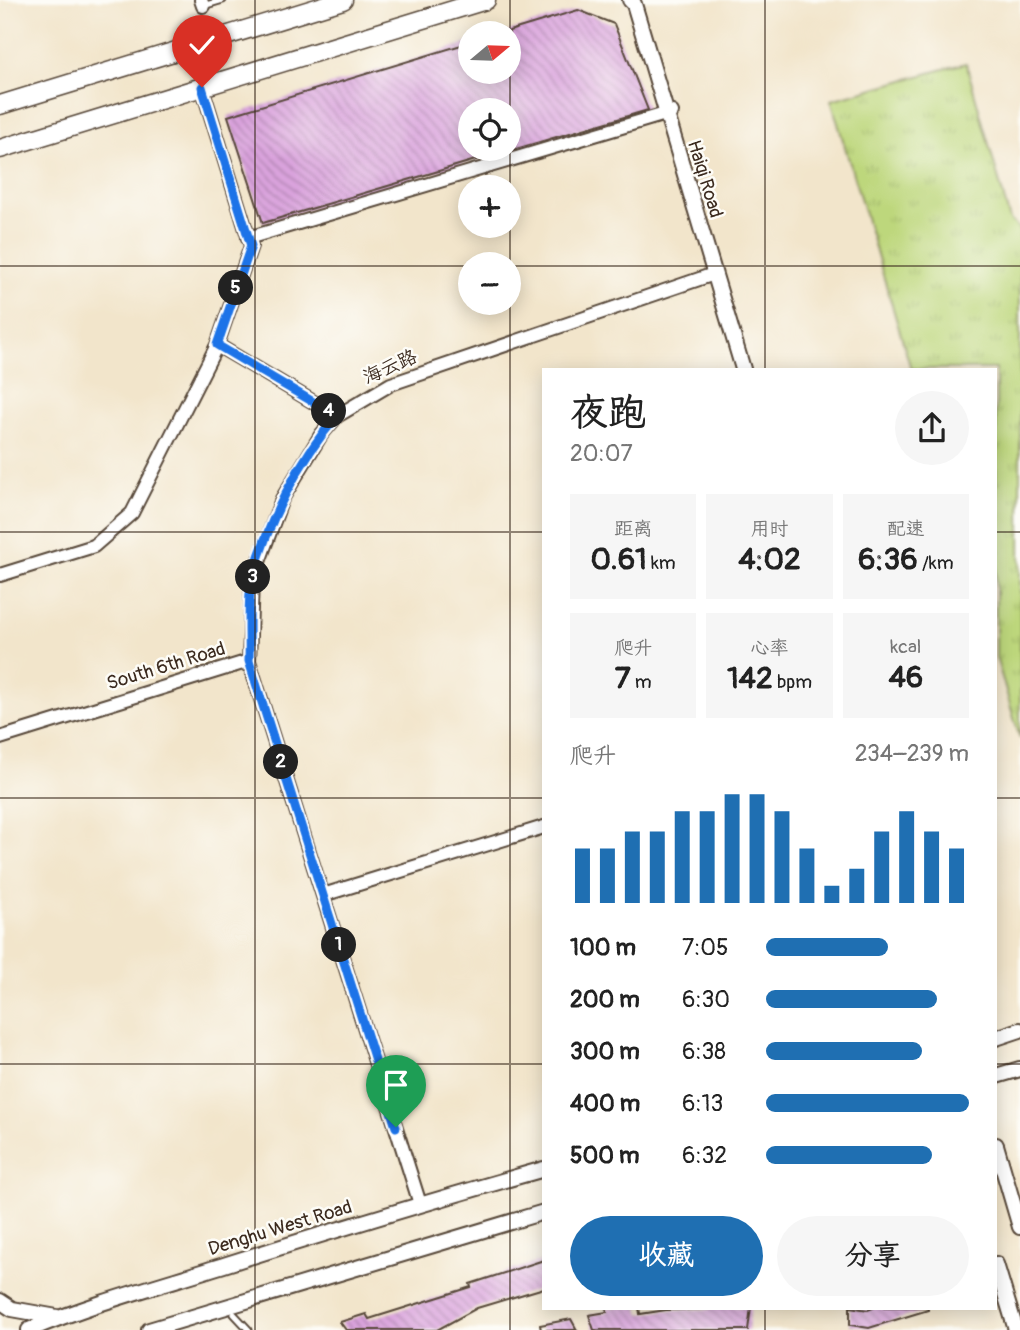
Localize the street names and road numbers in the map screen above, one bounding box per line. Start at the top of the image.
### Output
street label: Haiqi Road [682,137,728,221]
street label: 海云路 [359,344,421,390]
street label: South 6th Road [104,637,228,695]
street label: Denghu West Road [205,1195,355,1261]

